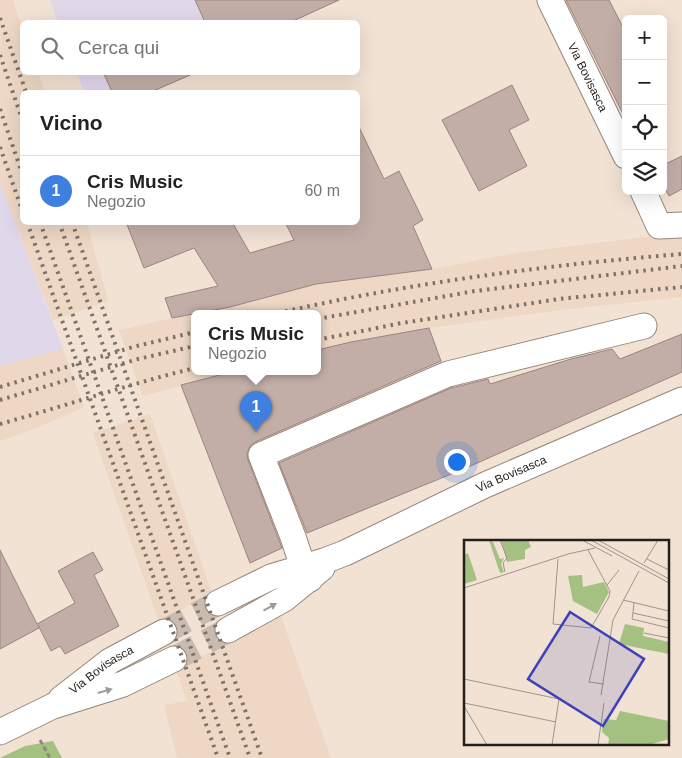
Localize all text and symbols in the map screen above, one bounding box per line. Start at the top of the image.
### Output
map controls [622,15,667,195]
button: + [622,15,667,60]
search box [20,20,360,75]
icon: search [38,34,66,62]
text: Cerca qui [78,37,159,58]
street label: Via Bovisasca [565,40,611,114]
button: − [622,60,667,105]
button: locate [622,105,667,150]
text: Vicino [40,111,103,134]
button: layers [622,150,667,195]
text: Cris Music [87,171,183,192]
text: 1 [52,182,60,199]
text: 60 m [304,182,340,199]
text: Negozio [87,193,146,210]
popup [191,310,321,375]
text: Cris Music [208,323,304,344]
text: Negozio [208,345,267,362]
pin: 1 [240,391,272,432]
your location [444,449,470,475]
street label: Via Bovisasca [474,452,549,495]
inset map [464,540,670,746]
one-way arrow [263,603,278,611]
street label: Via Bovisasca [66,643,136,697]
one-way arrow [98,686,113,694]

